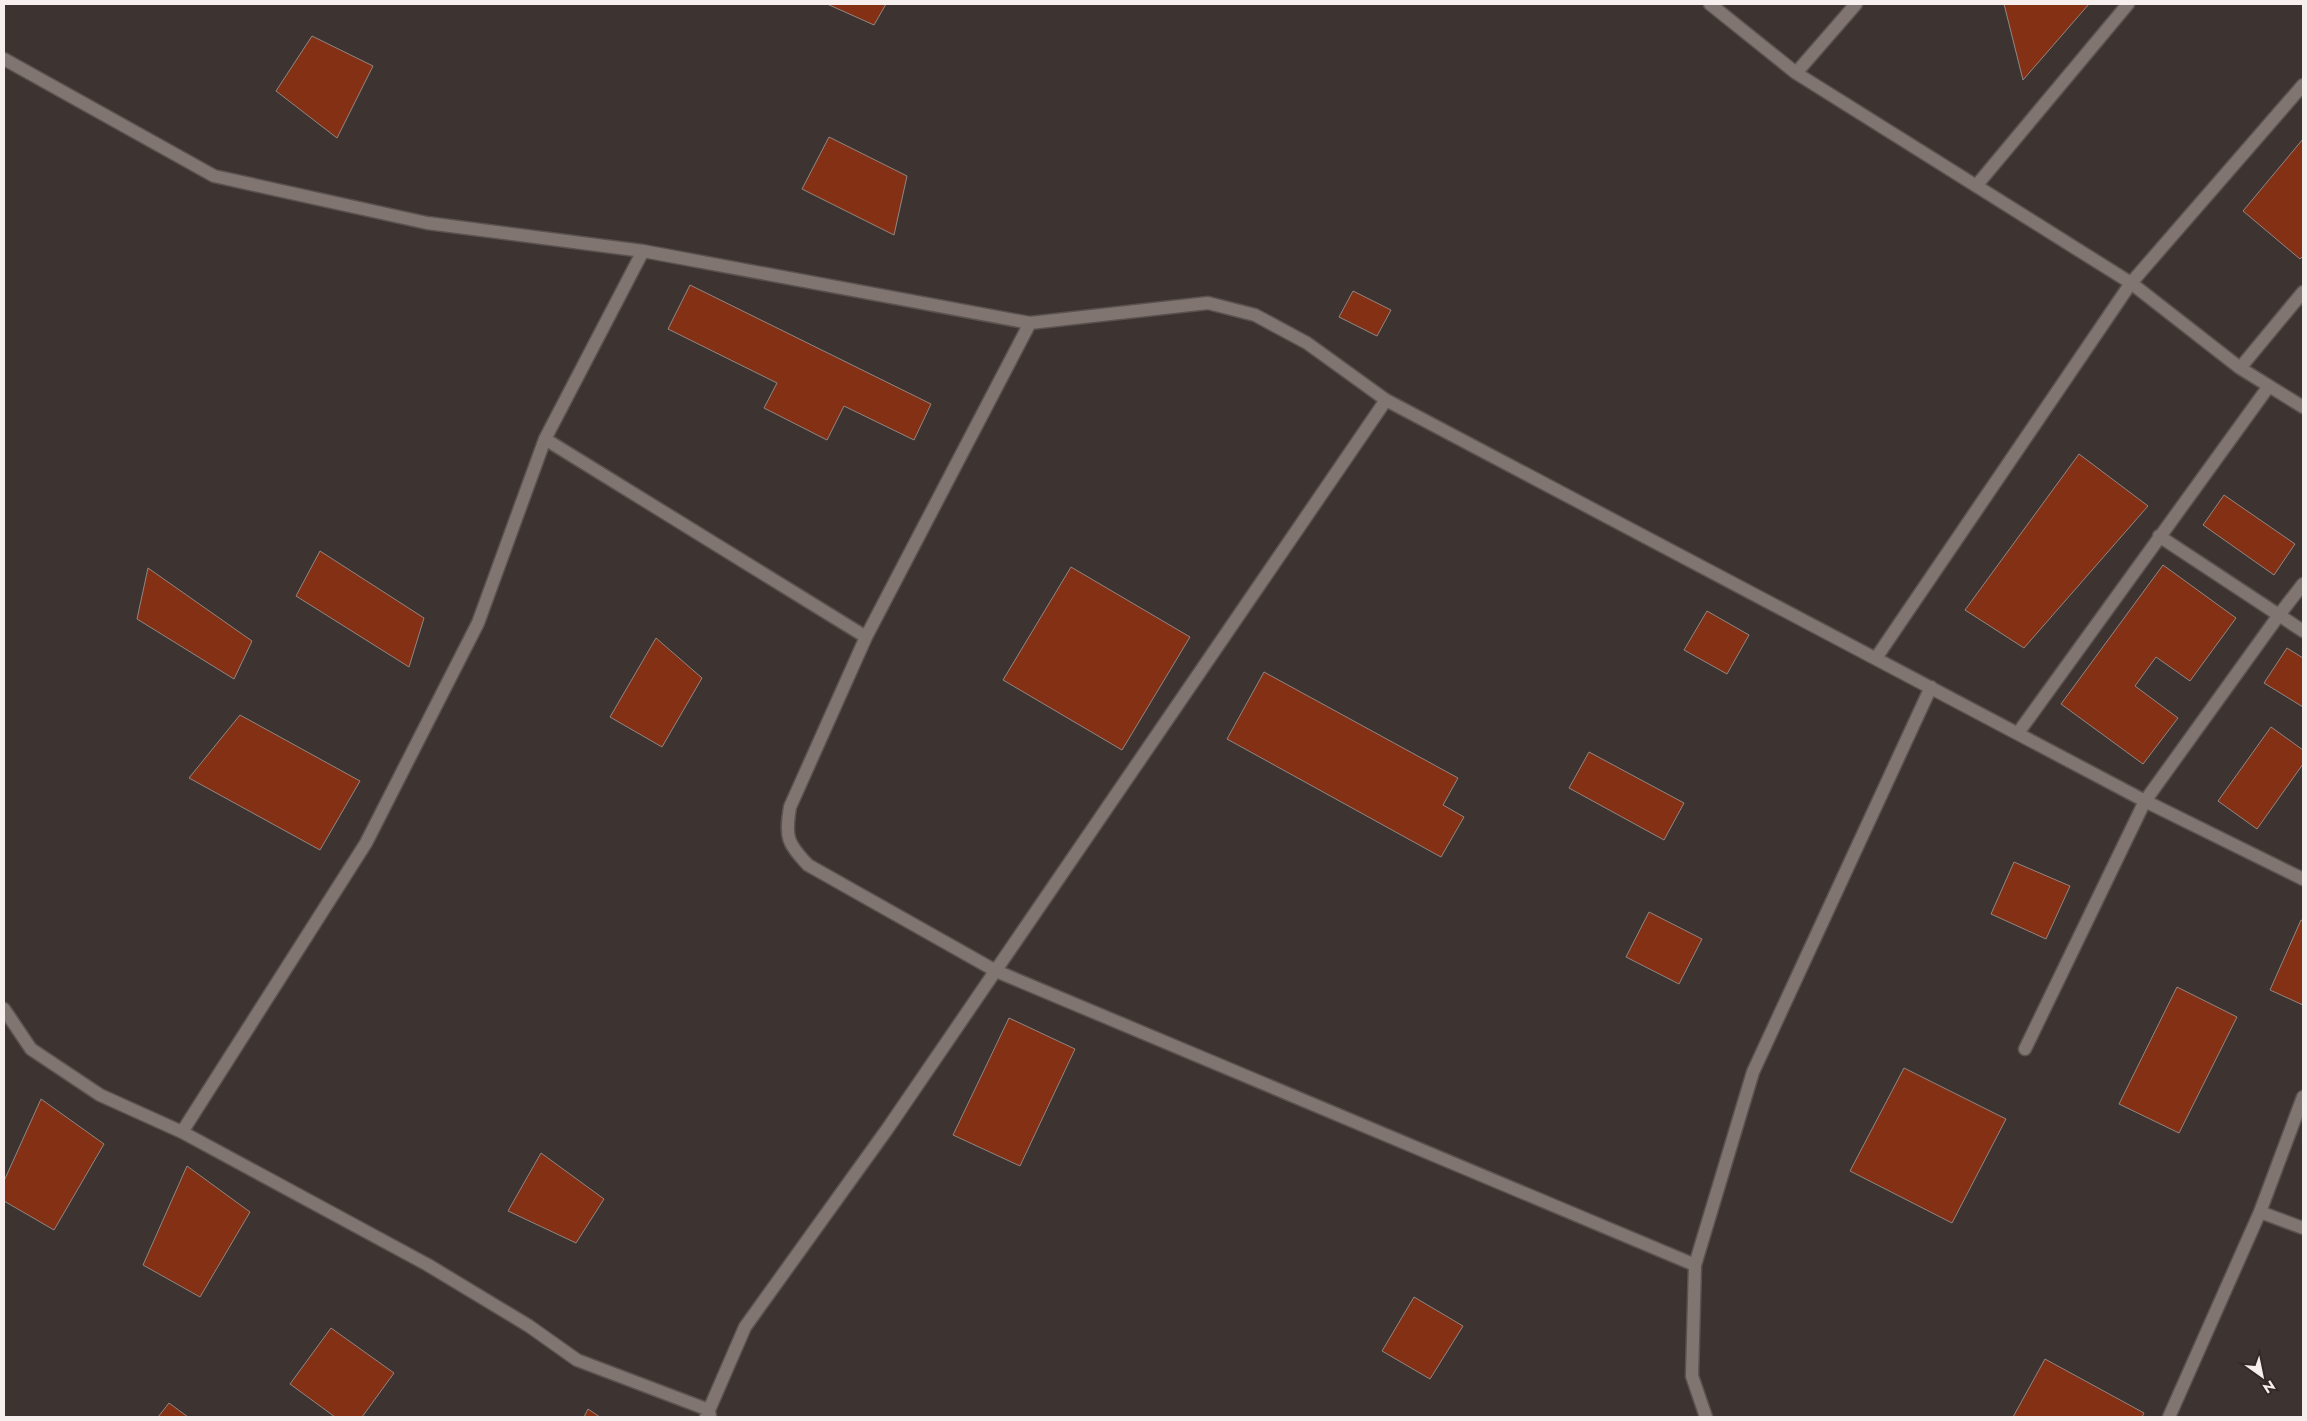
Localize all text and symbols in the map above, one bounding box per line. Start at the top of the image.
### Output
north arrow [2237,1351,2287,1401]
text: N [2259,1375,2279,1398]

